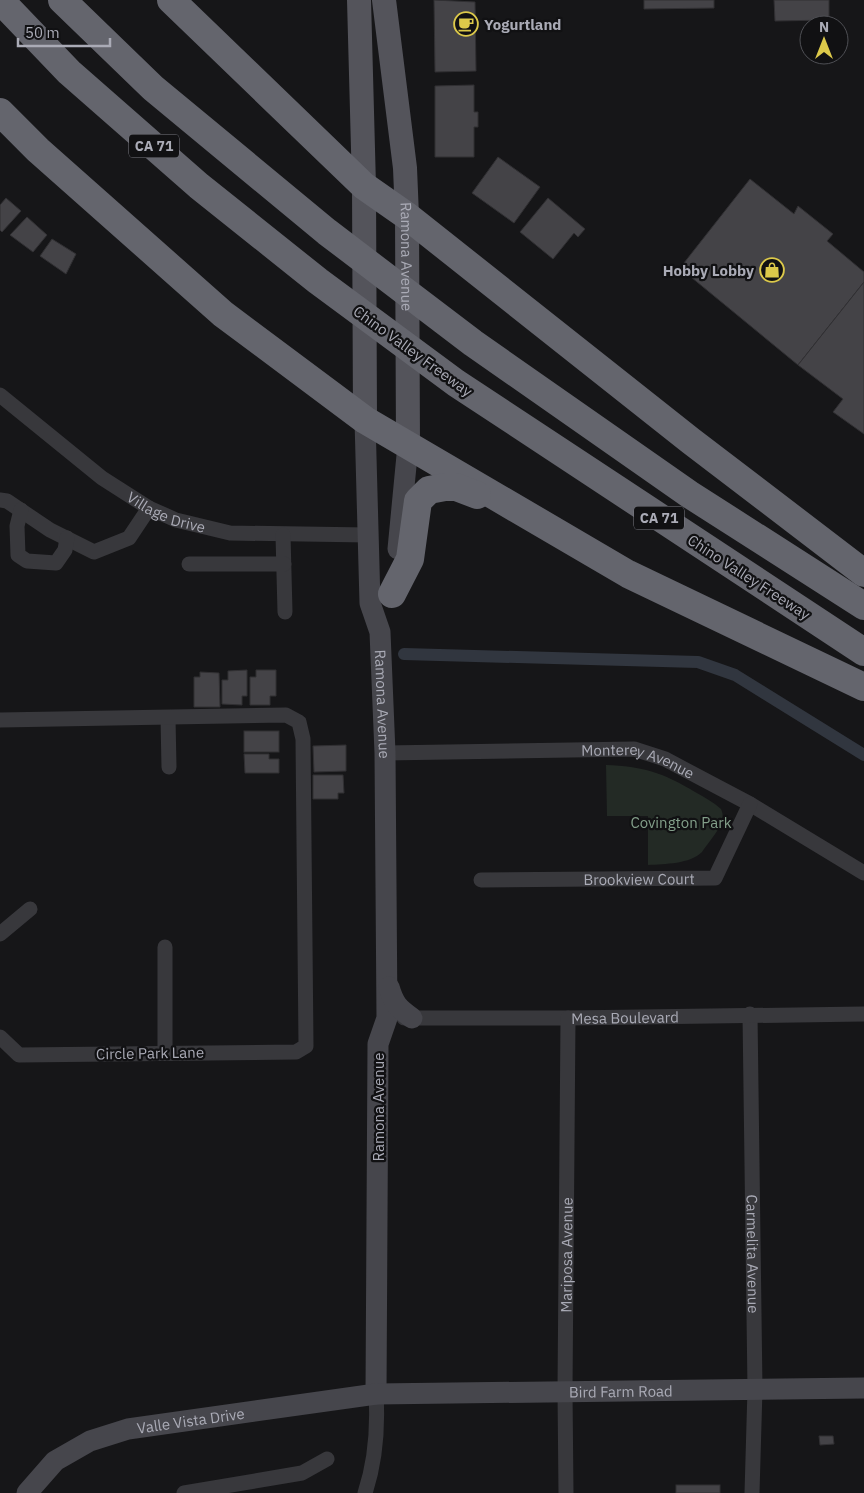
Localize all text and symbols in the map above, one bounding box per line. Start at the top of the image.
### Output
cafe icon: Yogurtland [453,11,479,37]
scale bar [18,15,110,47]
place label: Yogurtland [484,15,561,34]
north arrow [799,15,849,65]
text: N [819,18,829,36]
text: 50 m [25,23,60,42]
road number: CA 71 [129,134,179,158]
street label: Ramona Avenue [397,202,417,311]
shop icon: Hobby Lobby [759,257,785,283]
place label: Hobby Lobby [663,261,754,280]
street label: Chino Valley Freeway [350,301,477,401]
street label: Village Drive [124,487,207,536]
road number: CA 71 [634,506,684,530]
street label: Chino Valley Freeway [684,530,814,624]
street label: Ramona Avenue [371,649,395,759]
street label: Monterey Avenue [581,739,698,782]
park label: Covington Park [630,813,732,832]
street label: Brookview Court [583,869,695,889]
street label: Mesa Boulevard [571,1007,679,1027]
street label: Circle Park Lane [96,1043,204,1063]
street label: Ramona Avenue [369,1052,388,1162]
street label: Carmelita Avenue [743,1194,763,1314]
street label: Mariposa Avenue [556,1197,576,1313]
street label: Bird Farm Road [569,1381,673,1401]
street label: Valle Vista Drive [136,1403,246,1437]

